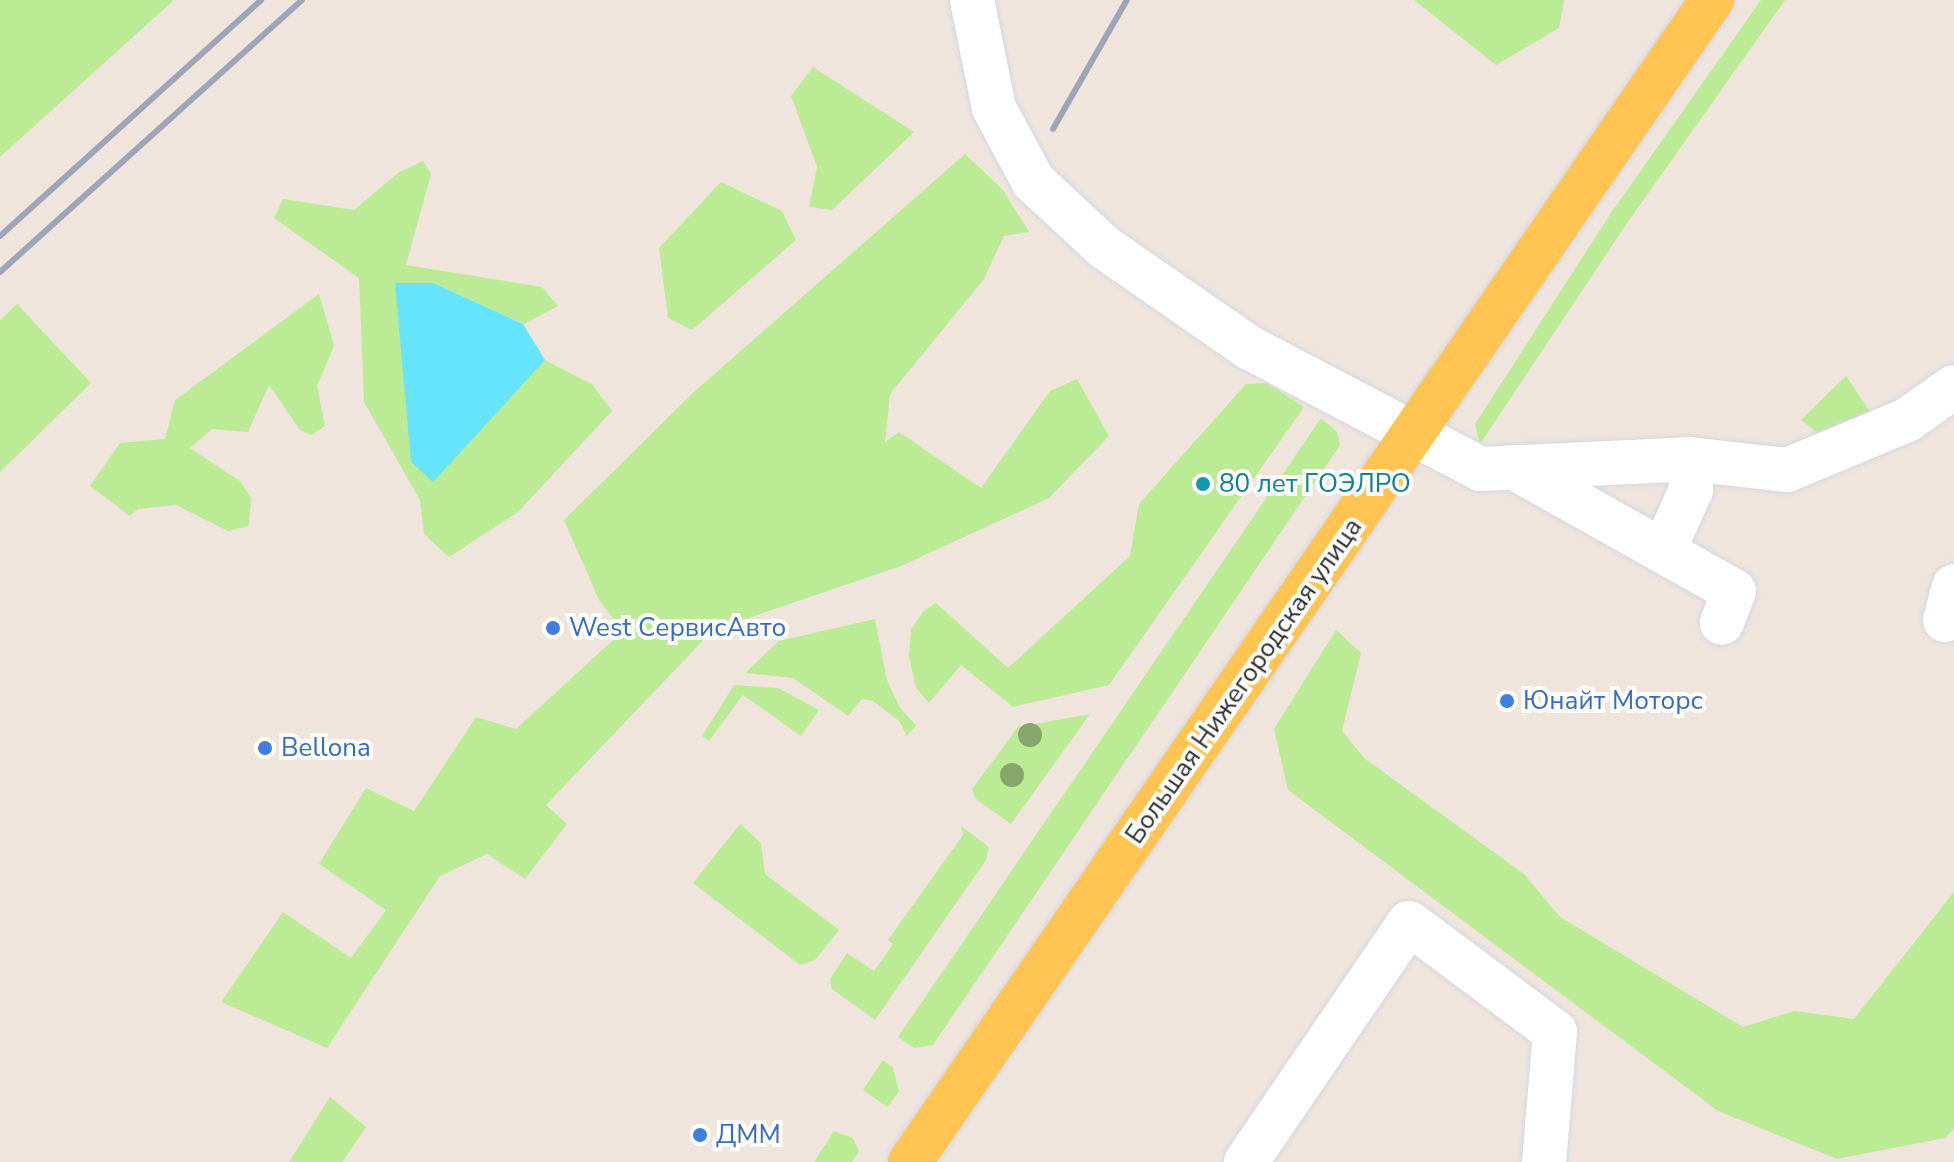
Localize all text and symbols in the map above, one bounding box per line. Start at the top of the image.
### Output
place label: 80 лет ГОЭЛРО [1219,468,1411,500]
marker: 80 лет ГОЭЛРО [1194,475,1212,493]
street label: Большая Нижегородская улица [1119,512,1369,850]
place label: West СервисАвто [569,612,786,644]
marker: West СервисАвто [544,619,562,637]
place label: Юнайт Моторс [1523,685,1703,717]
marker: Юнайт Моторс [1498,692,1516,710]
place label: Bellona [281,732,371,764]
marker: Bellona [256,739,274,757]
place label: ДММ [716,1119,781,1151]
marker: ДММ [691,1126,709,1144]

